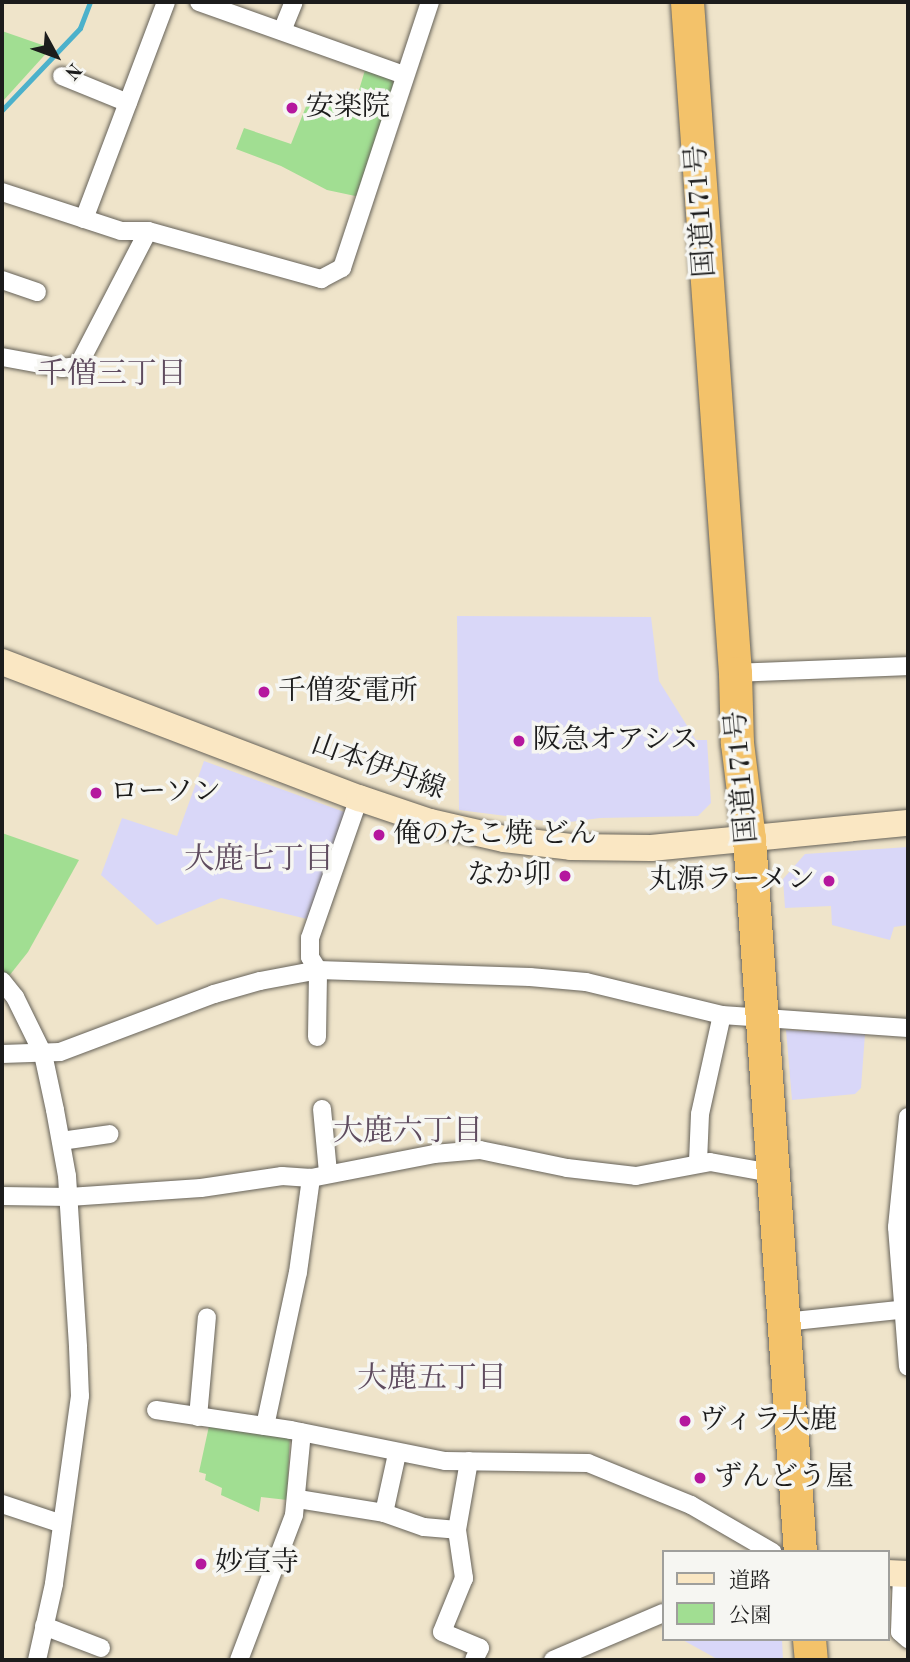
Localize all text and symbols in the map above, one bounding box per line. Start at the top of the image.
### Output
north arrow [21,21,91,91]
text: N [60,58,84,82]
place label: 安楽院 [306,91,390,125]
marker: 安楽院 [284,100,300,116]
street label: 国道171号 [681,144,723,278]
district label: 千僧三丁目 [37,357,187,393]
place label: 千僧変電所 [278,675,418,709]
marker: 千僧変電所 [256,684,272,700]
street label: 国道171号 [720,709,766,845]
place label: 阪急オアシス [533,724,701,758]
street label: 山本伊丹線 [306,728,450,808]
marker: 阪急オアシス [511,733,527,749]
place label: ローソン [110,776,222,810]
marker: ローソン [88,785,104,801]
place label: 俺のたこ焼 どん [393,818,597,852]
marker: 俺のたこ焼 どん [371,827,387,843]
district label: 大鹿七丁目 [184,842,334,878]
place label: なか卯 [467,859,551,893]
place label: 丸源ラーメン [647,864,815,898]
marker: なか卯 [557,868,573,884]
marker: 丸源ラーメン [821,873,837,889]
district label: 大鹿六丁目 [333,1114,483,1150]
district label: 大鹿五丁目 [357,1361,507,1397]
place label: ヴィラ大鹿 [699,1404,839,1438]
marker: ヴィラ大鹿 [677,1413,693,1429]
place label: ずんどう屋 [714,1461,854,1495]
marker: ずんどう屋 [692,1470,708,1486]
place label: 妙宣寺 [215,1547,299,1581]
legend [662,1550,889,1641]
marker: 妙宣寺 [193,1556,209,1572]
text: 道路 [729,1571,771,1592]
text: 公園 [729,1606,771,1627]

